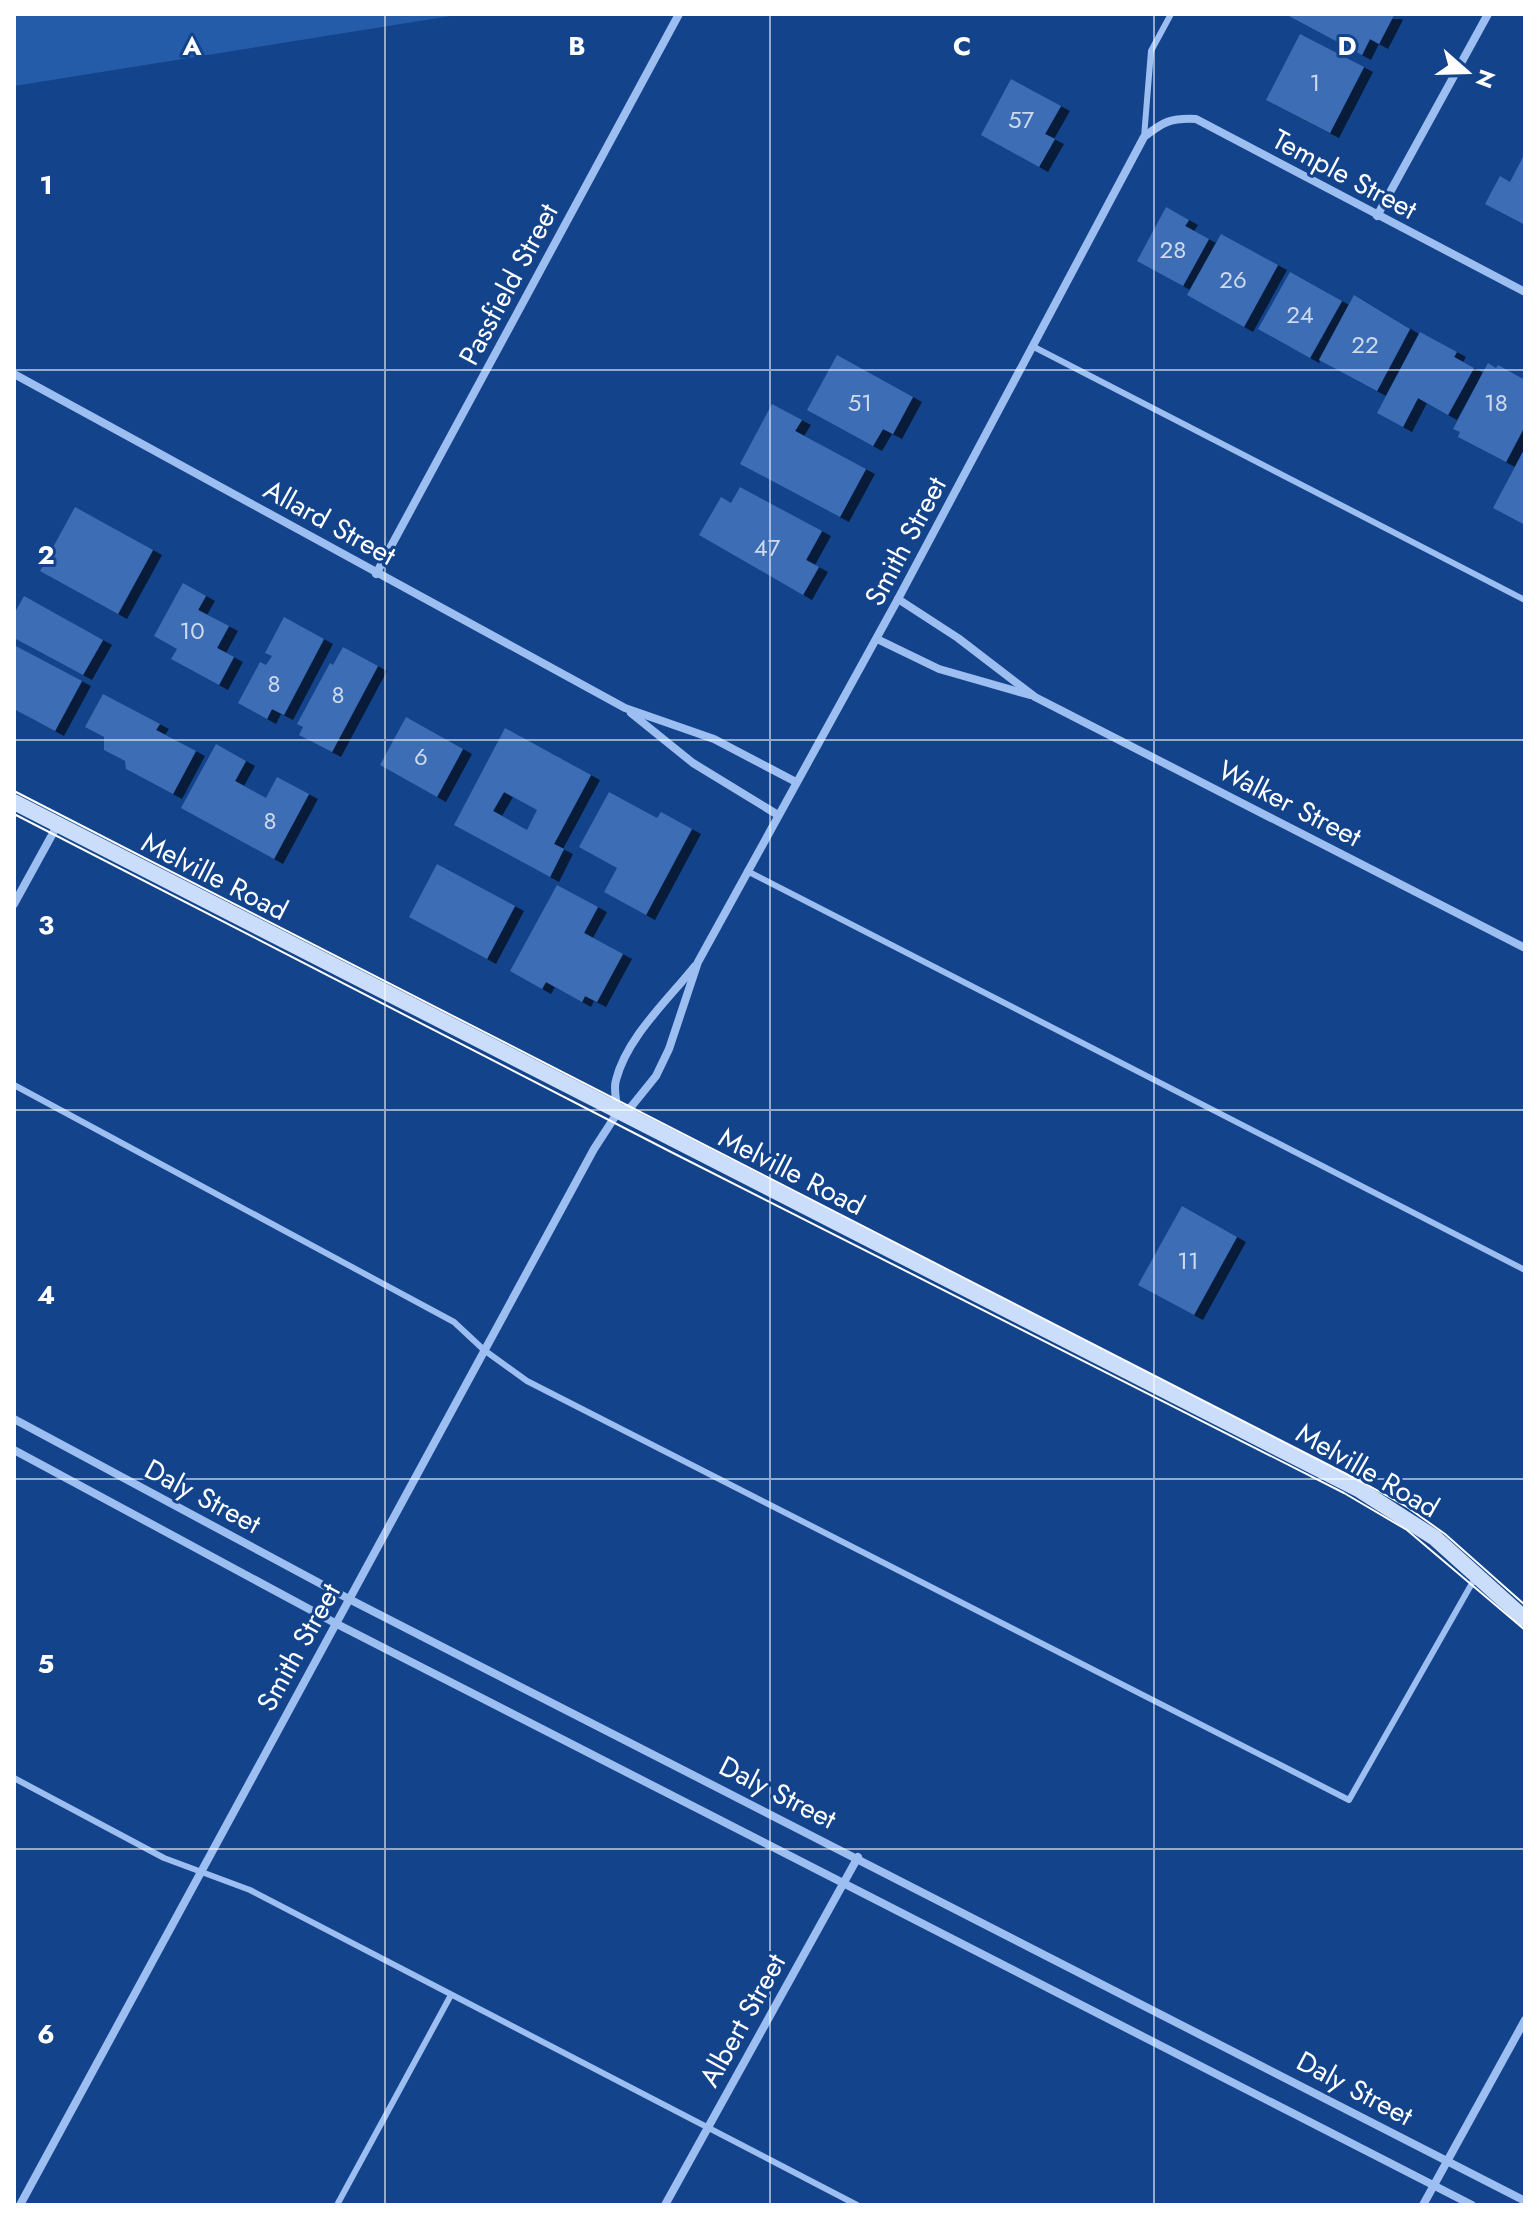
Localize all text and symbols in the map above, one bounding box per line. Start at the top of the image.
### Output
text: A [181,27,202,65]
text: B [568,27,586,65]
text: C [953,27,971,65]
text: D [1337,27,1357,65]
north arrow [1427,32,1507,112]
house number: 1 [1310,65,1320,100]
text: N [1468,65,1504,93]
house number: 57 [1008,102,1034,137]
street label: Temple Street [1265,119,1425,230]
text: 1 [39,166,53,204]
street label: Passfield Street [449,196,568,372]
house number: 28 [1160,232,1186,267]
house number: 26 [1219,262,1247,297]
house number: 24 [1286,297,1314,332]
house number: 22 [1351,327,1379,362]
house number: 51 [848,385,872,420]
house number: 18 [1484,385,1508,420]
street label: Allard Street [256,469,404,576]
street label: Smith Street [854,469,957,613]
house number: 47 [754,530,781,565]
text: 2 [37,536,55,574]
house number: 10 [179,613,205,648]
house number: 8 [267,666,281,701]
house number: 8 [331,677,345,712]
house number: 6 [414,739,428,774]
street label: Walker Street [1211,750,1369,857]
house number: 8 [263,803,277,838]
street label: Melville Road [135,822,295,931]
text: 3 [38,906,54,944]
street label: Melville Road [712,1117,872,1226]
house number: 11 [1177,1243,1199,1278]
text: 4 [37,1276,55,1314]
street label: Melville Road [1289,1413,1447,1528]
street label: Daly Street [137,1449,268,1544]
street label: Smith Street [246,1575,351,1719]
text: 5 [38,1645,54,1683]
street label: Daly Street [712,1745,844,1840]
street label: Albert Street [689,1946,796,2094]
text: 6 [37,2015,55,2053]
street label: Daly Street [1289,2041,1420,2136]

